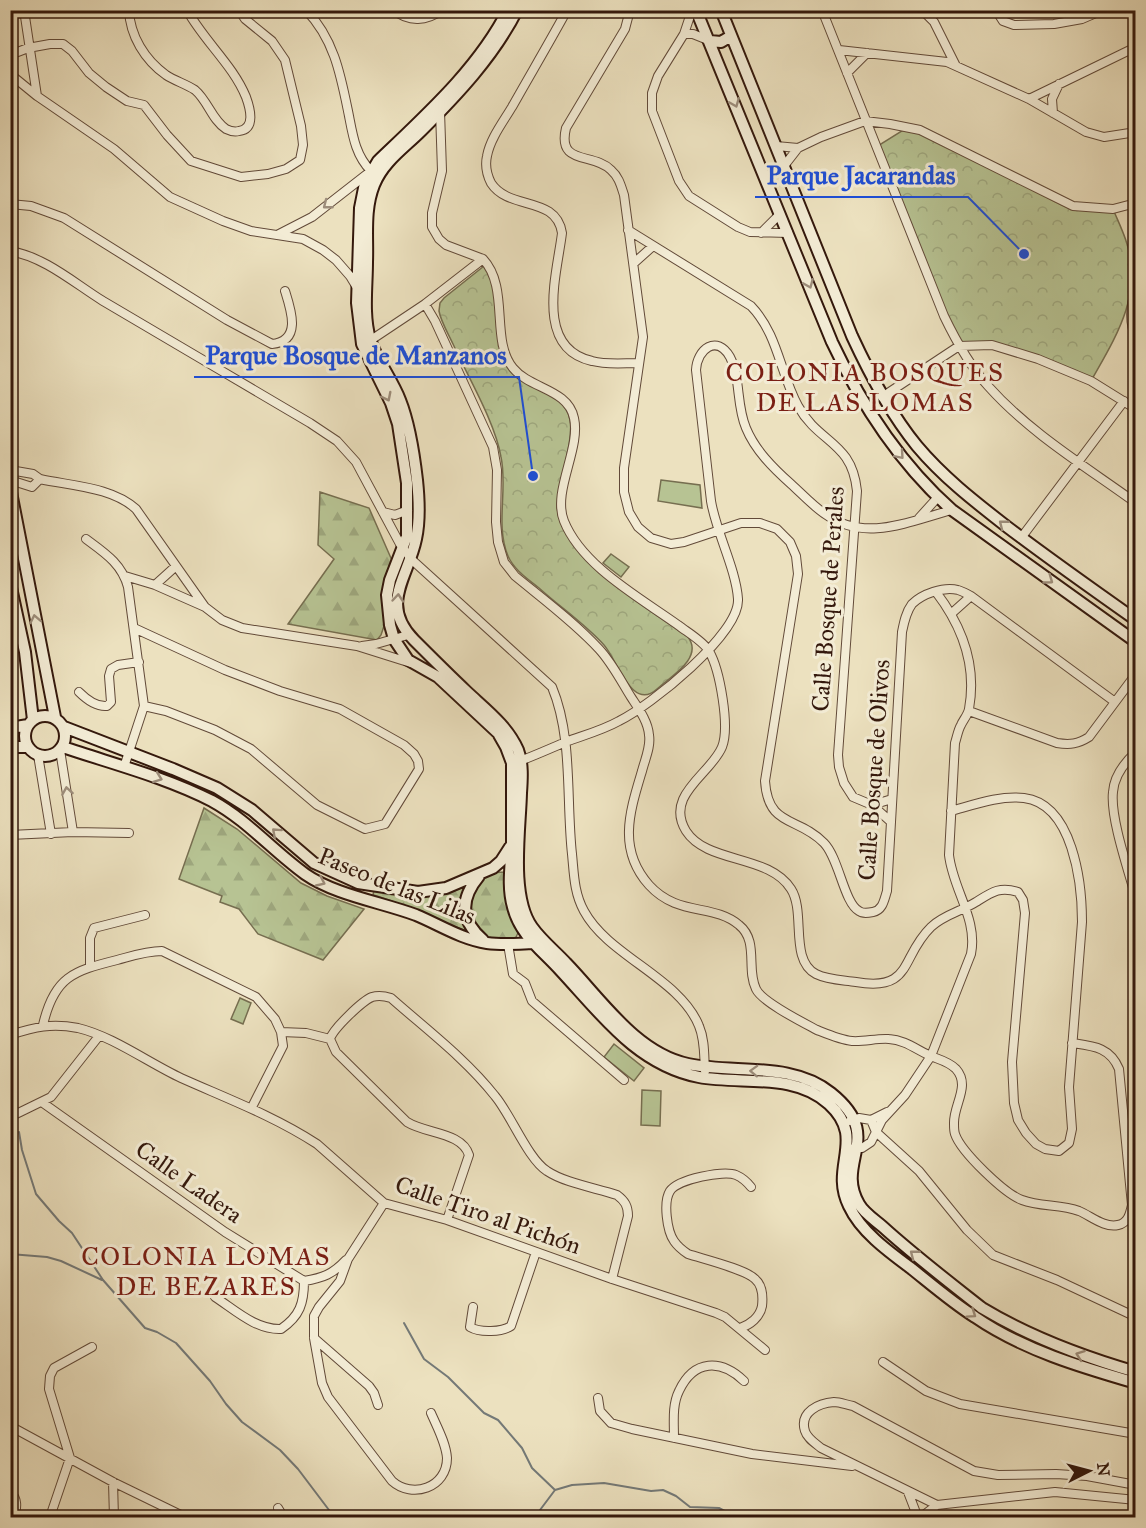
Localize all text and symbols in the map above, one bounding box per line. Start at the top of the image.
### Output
one-way arrow [728,97,740,108]
callout: Parque Jacarandas [755,153,968,197]
text: Parque Jacarandas [767,159,956,192]
one-way arrow [322,198,333,209]
one-way arrow [802,277,814,288]
callout: Parque Bosque de Manzanos [194,333,519,377]
text: Parque Bosque de Manzanos [205,339,507,371]
district label: COLONIA BOSQUES DE LAS LOMAS [726,356,1004,418]
one-way arrow [380,390,391,401]
one-way arrow [893,448,904,459]
street label: Calle Bosque de Perales [805,485,851,713]
one-way arrow [999,520,1010,531]
one-way arrow [1042,573,1053,584]
one-way arrow [391,593,404,602]
one-way arrow [29,614,42,624]
street label: Calle Bosque de Olivos [851,658,897,882]
one-way arrow [152,771,163,784]
one-way arrow [61,787,73,796]
one-way arrow [272,828,283,839]
street label: Paseo de las Lilas [314,841,480,931]
one-way arrow [315,875,326,887]
one-way arrow [749,1064,758,1077]
street label: Calle Ladera [130,1134,249,1230]
street label: Calle Tiro al Pichón [391,1169,585,1261]
district label: COLONIA LOMAS DE BEZARES [81,1240,331,1302]
one-way arrow [910,1251,921,1262]
one-way arrow [965,1307,976,1318]
one-way arrow [1075,1349,1086,1362]
north arrow [1059,1441,1119,1501]
text: N [1093,1462,1114,1478]

